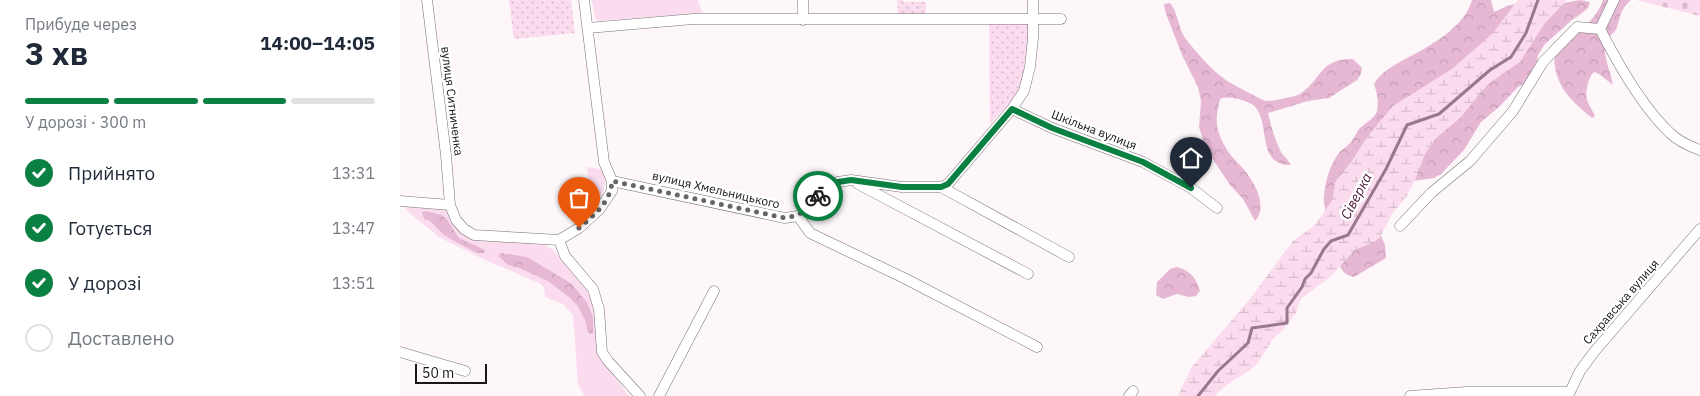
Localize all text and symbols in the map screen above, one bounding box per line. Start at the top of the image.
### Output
text: Прибуде через [25,14,137,34]
text: 14:00–14:05 [260,31,375,55]
text: 3 хв [25,32,88,74]
street label: вулиця Ситниченка [438,45,467,157]
street label: Шкільна вулиця [1049,106,1139,153]
text: У дорозі · 300 m [25,112,146,132]
pin [1170,137,1212,188]
icon: home [1177,144,1205,172]
icon: check [25,159,53,187]
text: Прийнято [68,161,155,185]
text: 13:31 [332,163,375,183]
street label: вулиця Хмельницького [651,168,782,212]
water label: Сіверка [1336,170,1376,222]
courier [793,171,843,221]
pin [558,177,600,228]
icon: bike [804,182,832,210]
icon: bag [565,184,593,212]
icon: check [25,214,53,242]
text: Готується [68,216,152,240]
text: 13:47 [332,218,375,238]
street label: Сахравська вулиця [1580,256,1662,347]
icon: check [25,269,53,297]
text: У дорозі [68,271,142,295]
text: 13:51 [332,273,375,293]
text: Доставлено [68,326,174,350]
scale bar [415,361,488,384]
text: 50 m [422,364,454,382]

